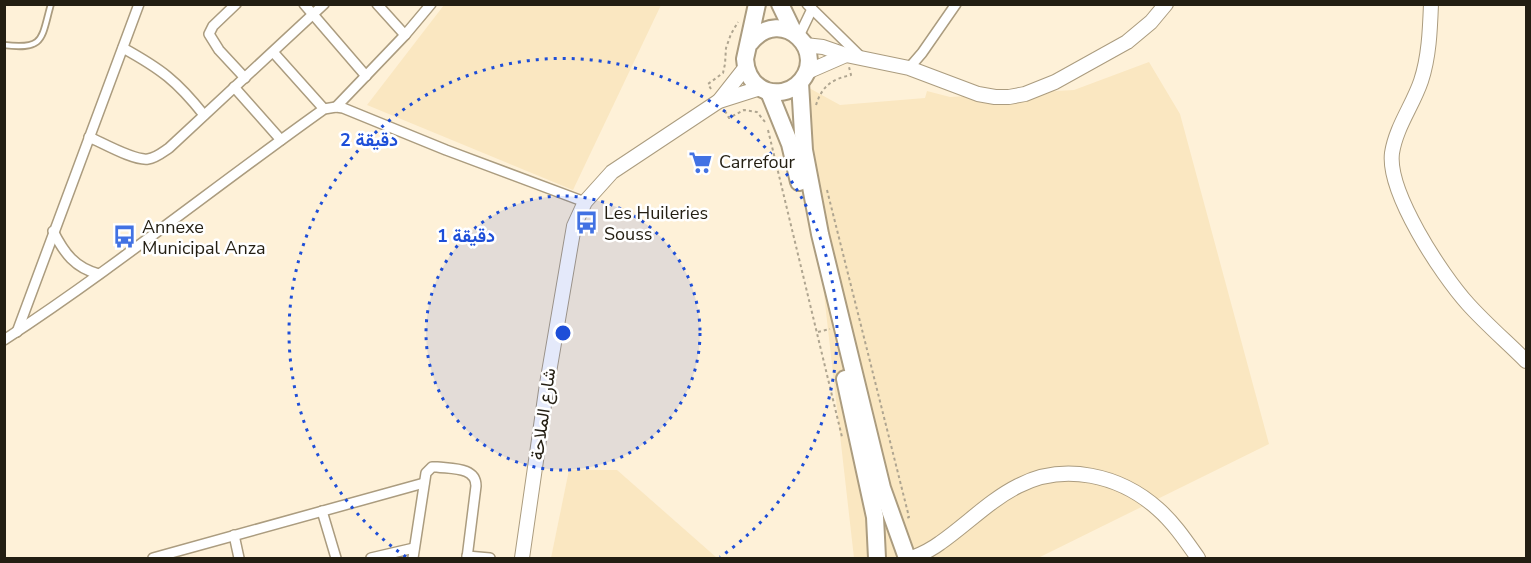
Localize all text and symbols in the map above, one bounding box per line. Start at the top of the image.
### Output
text: 2 دقيقة [340,128,398,152]
supermarket icon: Carrefour [688,149,714,175]
place label: Carrefour [719,150,796,174]
place label: Les Huileries Souss [604,201,708,246]
bus stop icon: Les Huileries Souss [573,210,599,236]
place label: Annexe Municipal Anza [142,215,266,260]
bus stop icon: Annexe Municipal Anza [111,224,137,250]
text: 1 دقيقة [437,224,495,248]
centre of rings [553,323,573,343]
street label: شارع الملاحة [525,366,561,462]

